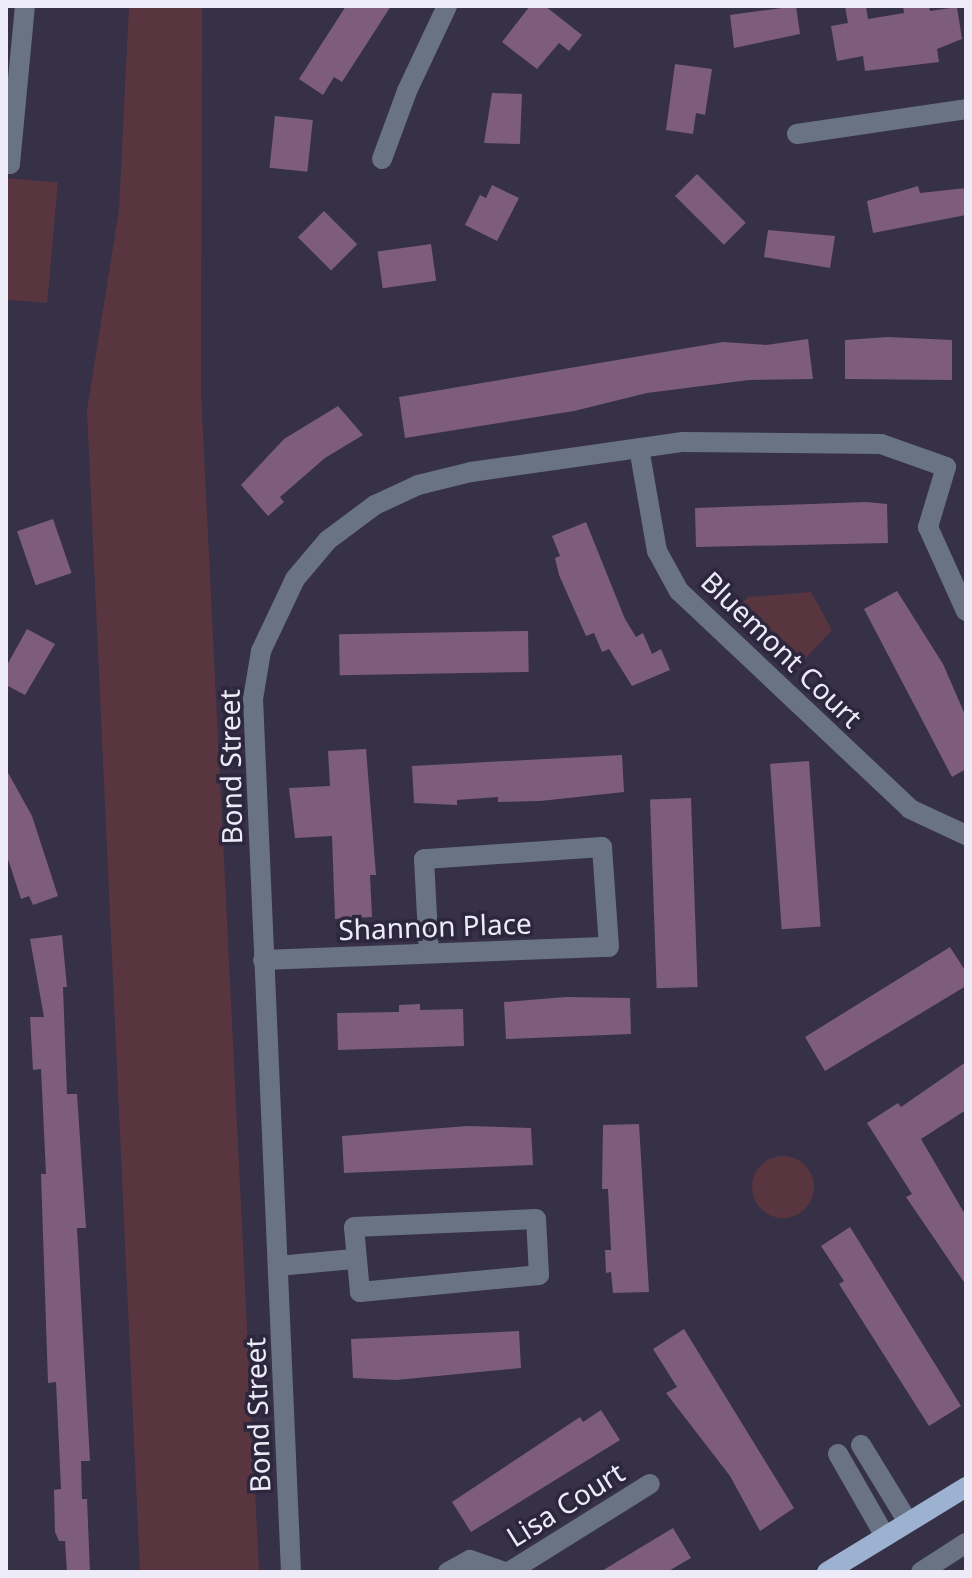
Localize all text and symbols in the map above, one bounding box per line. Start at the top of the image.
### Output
street label: Bluemont Court [695,564,869,734]
street label: Bond Street [212,689,248,845]
street label: Shannon Place [338,906,532,946]
street label: Bond Street [238,1337,276,1493]
street label: Lisa Court [500,1455,630,1553]

